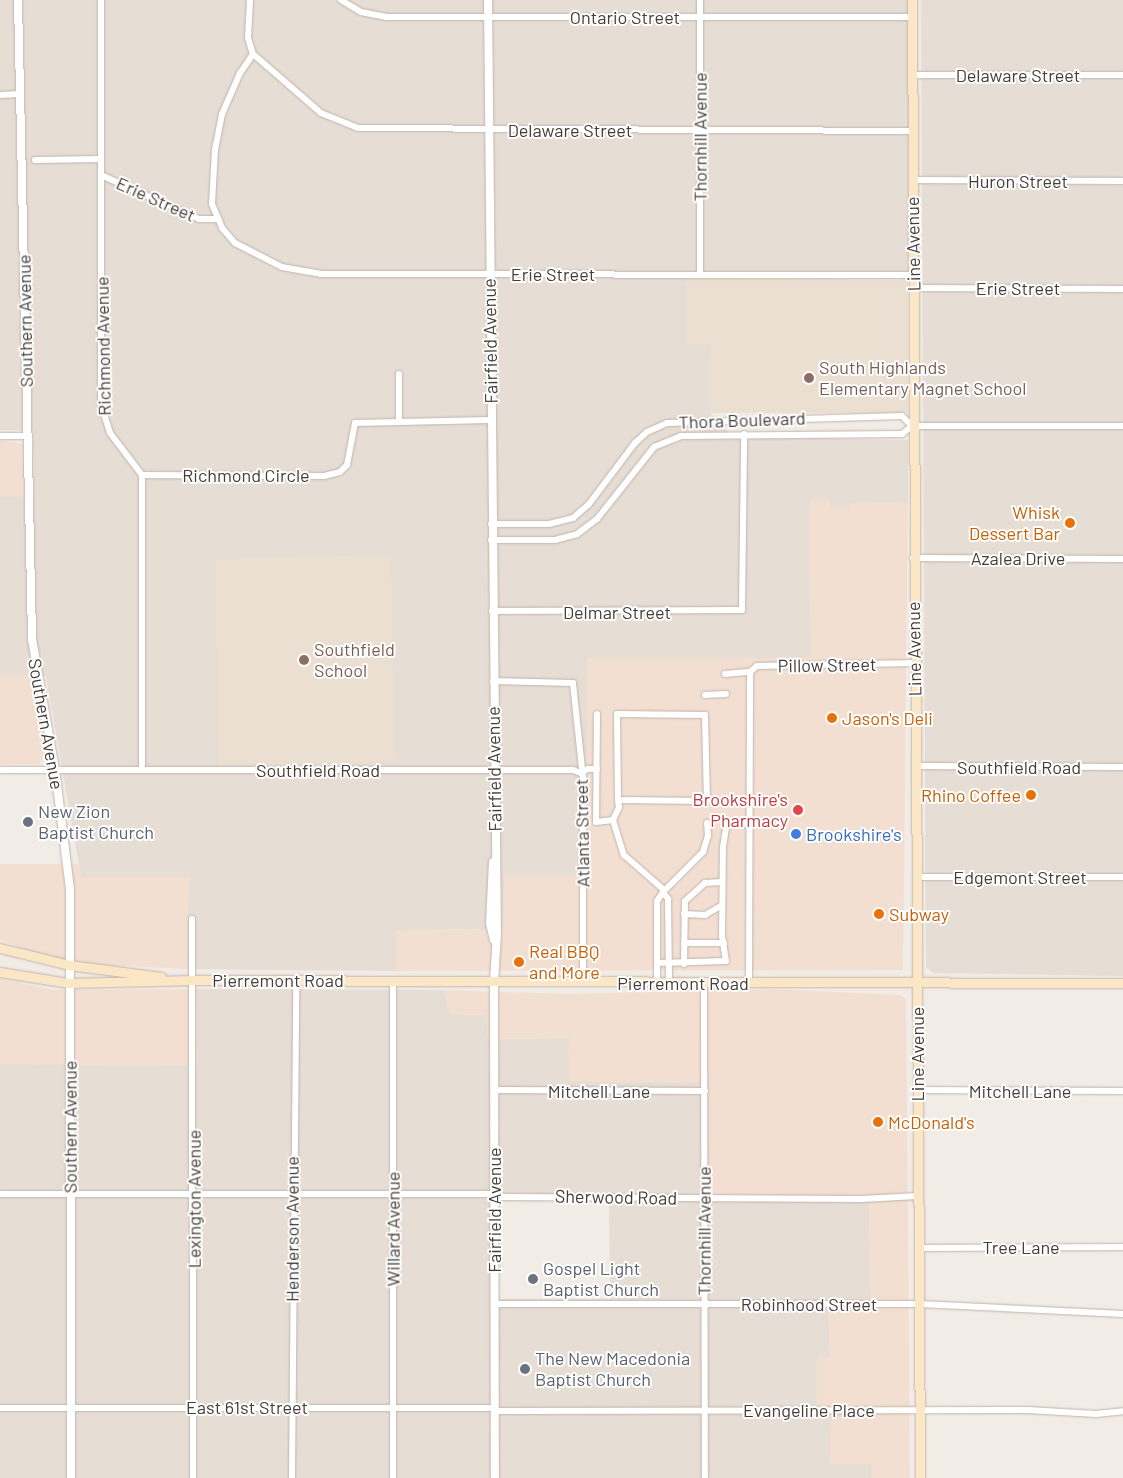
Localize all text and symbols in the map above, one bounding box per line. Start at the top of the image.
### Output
street label: Ontario Street [570,6,680,28]
street label: Delaware Street [956,64,1080,86]
street label: Thornhill Avenue [689,72,711,202]
street label: Delaware Street [508,119,632,141]
street label: Huron Street [968,170,1068,192]
street label: Erie Street [113,172,199,226]
street label: Line Avenue [901,196,925,292]
street label: Southern Avenue [13,254,37,388]
street label: Erie Street [511,263,595,285]
street label: Richmond Avenue [91,276,115,416]
street label: Erie Street [976,277,1060,299]
street label: Fairfield Avenue [478,278,502,404]
place label: South Highlands Elementary Magnet School [819,357,1026,399]
marker: South Highlands Elementary Magnet School [803,372,815,384]
street label: Thora Boulevard [678,407,806,433]
street label: Richmond Circle [182,464,310,486]
place label: Whisk Dessert Bar [969,502,1060,544]
marker: Whisk Dessert Bar [1064,517,1076,529]
street label: Azalea Drive [971,547,1065,569]
street label: Delmar Street [563,601,671,623]
street label: Line Avenue [902,601,926,697]
place label: Southfield School [314,639,395,682]
street label: Pillow Street [777,653,877,677]
marker: Southfield School [298,654,310,666]
street label: Southern Avenue [24,657,68,791]
street label: Fairfield Avenue [482,706,506,832]
place label: Jason's Deli [842,707,933,729]
marker: Jason's Deli [826,712,838,724]
street label: Southfield Road [957,756,1081,778]
street label: Southfield Road [256,759,380,781]
street label: Atlanta Street [570,778,594,888]
place label: Rhino Coffee [921,784,1021,806]
place label: Brookshire's Pharmacy [692,789,788,832]
marker: Rhino Coffee [1025,789,1037,801]
place label: New Zion Baptist Church [38,801,154,844]
marker: Brookshire's Pharmacy [792,804,804,816]
marker: New Zion Baptist Church [22,816,34,828]
place label: Brookshire's [806,823,902,845]
marker: Brookshire's [790,828,802,840]
street label: Edgemont Street [953,866,1087,888]
place label: Subway [889,903,949,925]
marker: Subway [873,908,885,920]
place label: Real BBQ and More [529,941,600,984]
marker: Real BBQ and More [513,956,525,968]
street label: Pierremont Road [212,969,344,991]
street label: Pierremont Road [617,972,749,994]
street label: Line Avenue [906,1007,928,1101]
street label: Southern Avenue [59,1061,81,1193]
street label: Mitchell Lane [548,1080,650,1102]
street label: Mitchell Lane [969,1080,1071,1102]
place label: McDonald's [888,1111,975,1133]
marker: McDonald's [872,1116,884,1128]
street label: Lexington Avenue [183,1130,205,1268]
street label: Fairfield Avenue [483,1147,505,1273]
street label: Henderson Avenue [281,1156,303,1302]
street label: Thornhill Avenue [693,1166,715,1296]
street label: Willard Avenue [382,1172,404,1286]
street label: Sherwood Road [555,1185,677,1209]
street label: Tree Lane [982,1236,1060,1258]
place label: Gospel Light Baptist Church [543,1258,659,1300]
marker: Gospel Light Baptist Church [527,1273,539,1285]
street label: Robinhood Street [741,1293,877,1315]
place label: The New Macedonia Baptist Church [535,1348,690,1390]
marker: The New Macedonia Baptist Church [519,1363,531,1375]
street label: East 61st Street [186,1396,308,1418]
street label: Evangeline Place [743,1399,875,1421]

